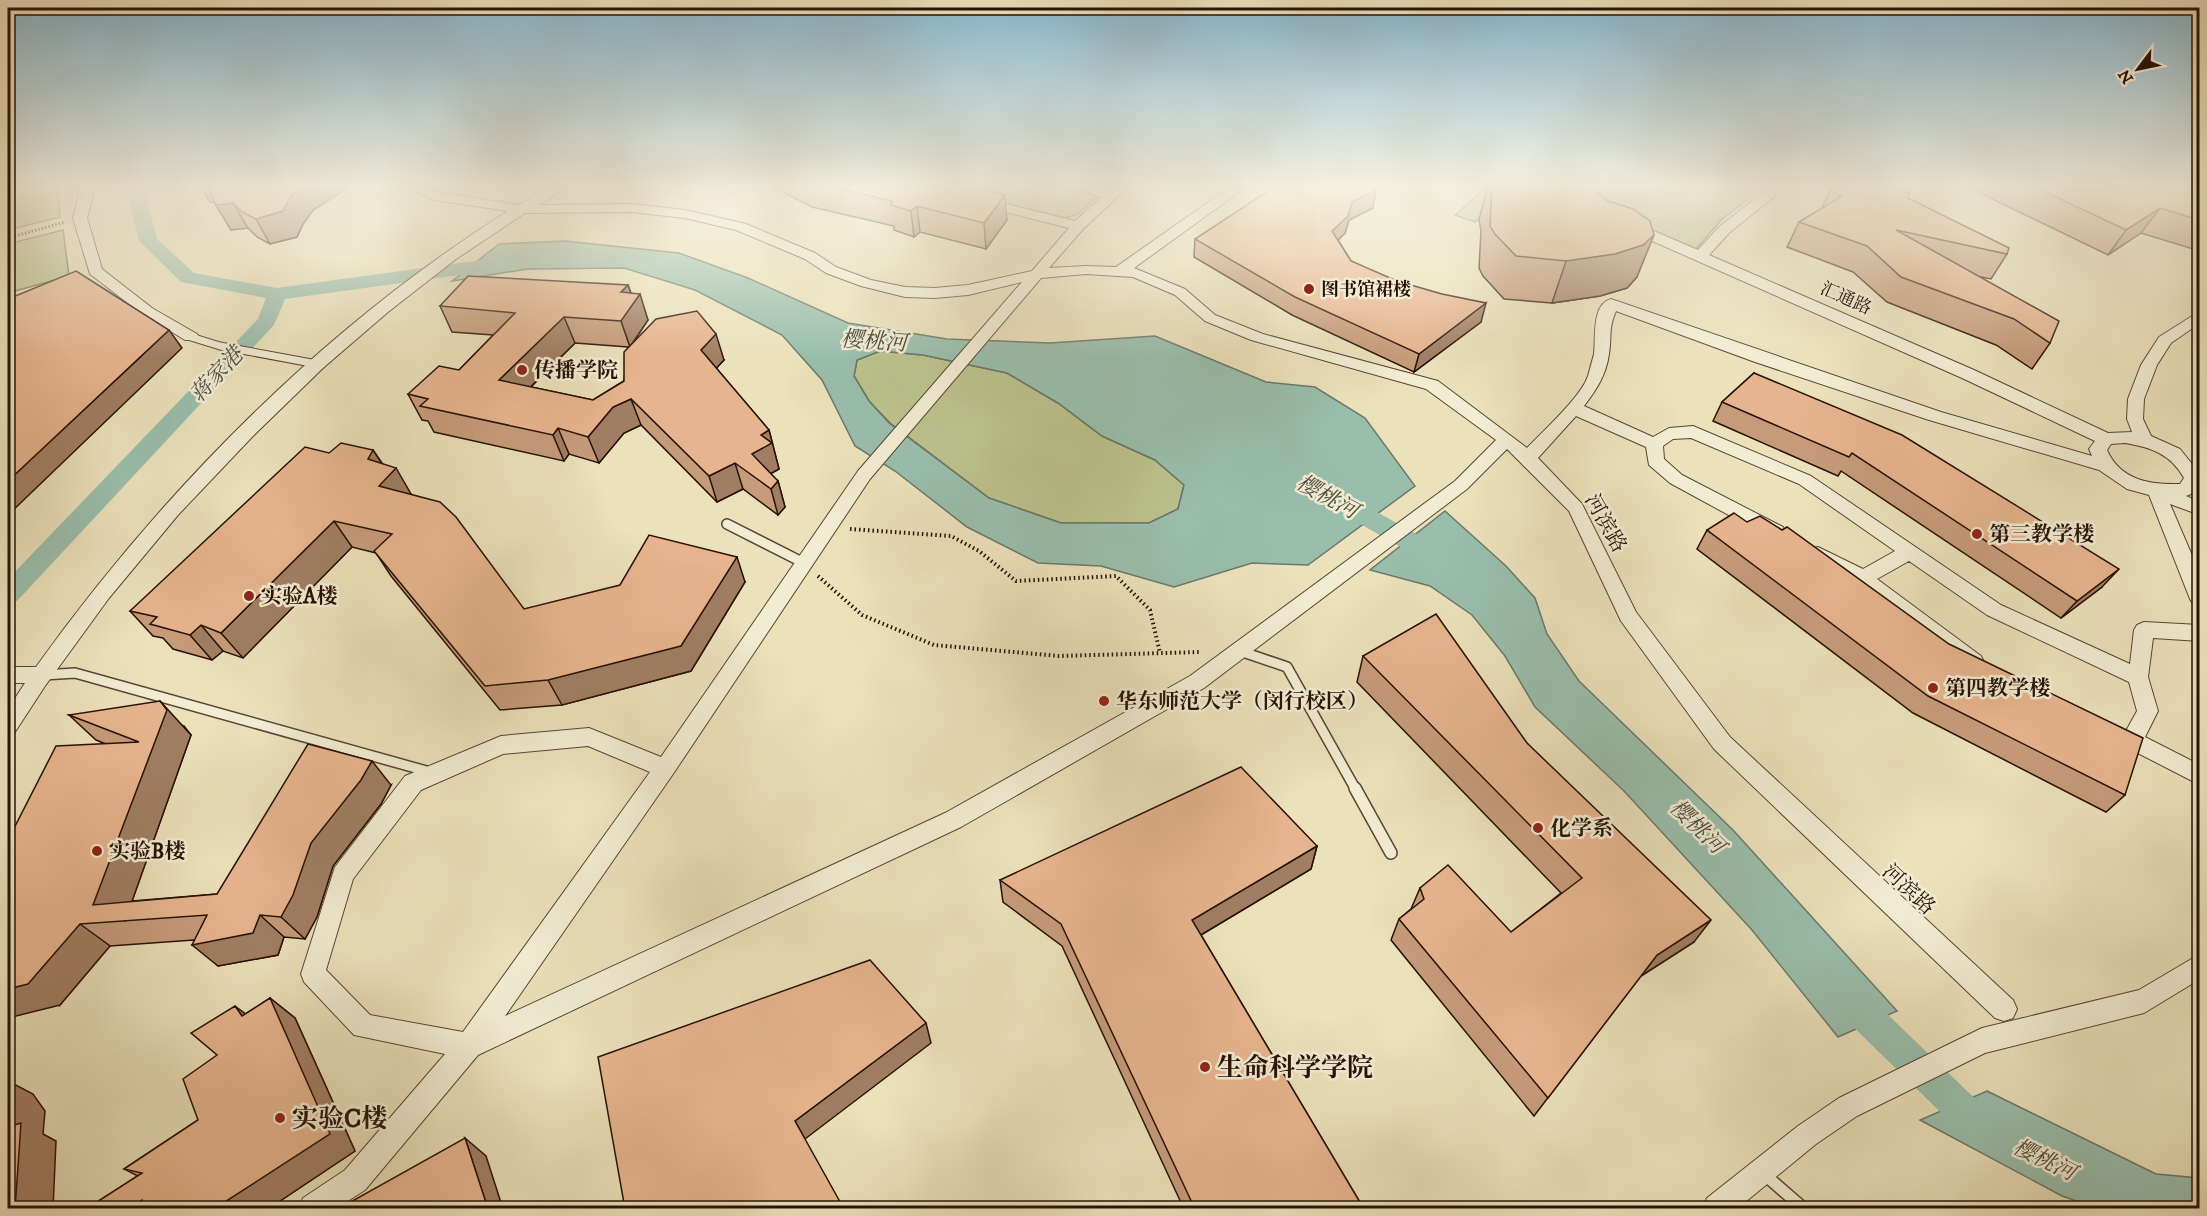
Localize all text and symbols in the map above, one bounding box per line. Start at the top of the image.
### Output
north arrow [2108,39,2168,99]
text: N [2114,66,2138,87]
street label: 汇通路 [1816,278,1875,320]
place label: 图书馆裙楼 [1321,279,1411,301]
marker: 图书馆裙楼 [1302,282,1316,296]
water label: 樱桃河 [840,326,912,358]
water label: 蒋家港 [185,339,252,408]
place label: 传播学院 [534,358,618,384]
marker: 传播学院 [515,363,529,377]
water label: 樱桃河 [1292,470,1366,527]
street label: 河滨路 [1578,490,1632,557]
place label: 第三教学楼 [1989,522,2094,548]
marker: 第三教学楼 [1970,527,1984,541]
place label: 实验A楼 [261,584,337,610]
marker: 实验A楼 [242,589,256,603]
place label: 第四教学楼 [1945,676,2050,702]
marker: 第四教学楼 [1926,681,1940,695]
place label: 华东师范大学（闵行校区） [1116,689,1368,715]
marker: 华东师范大学（闵行校区） [1097,694,1111,708]
water label: 樱桃河 [1664,794,1733,862]
place label: 化学系 [1550,816,1613,842]
marker: 化学系 [1531,821,1545,835]
place label: 实验B楼 [109,839,185,865]
marker: 实验B楼 [90,844,104,858]
street label: 河滨路 [1876,859,1940,921]
place label: 生命科学学院 [1217,1052,1373,1085]
marker: 生命科学学院 [1198,1060,1212,1074]
place label: 实验C楼 [292,1103,387,1136]
marker: 实验C楼 [273,1111,287,1125]
water label: 樱桃河 [2009,1134,2084,1189]

